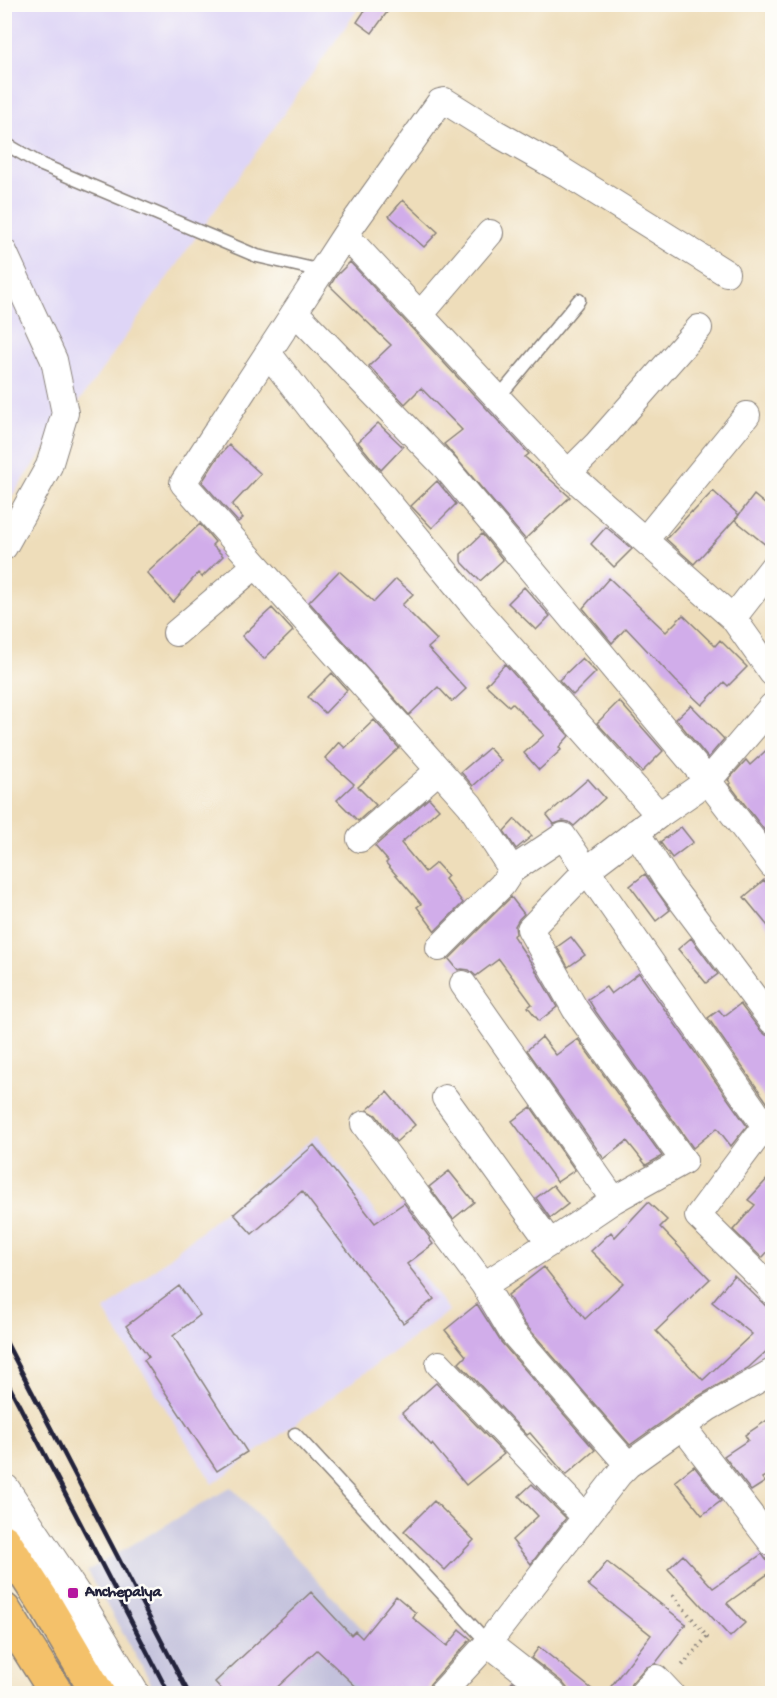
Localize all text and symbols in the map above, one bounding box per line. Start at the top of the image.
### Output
place label: Anchepalya [84,1584,162,1603]
marker: Anchepalya [66,1586,80,1600]

